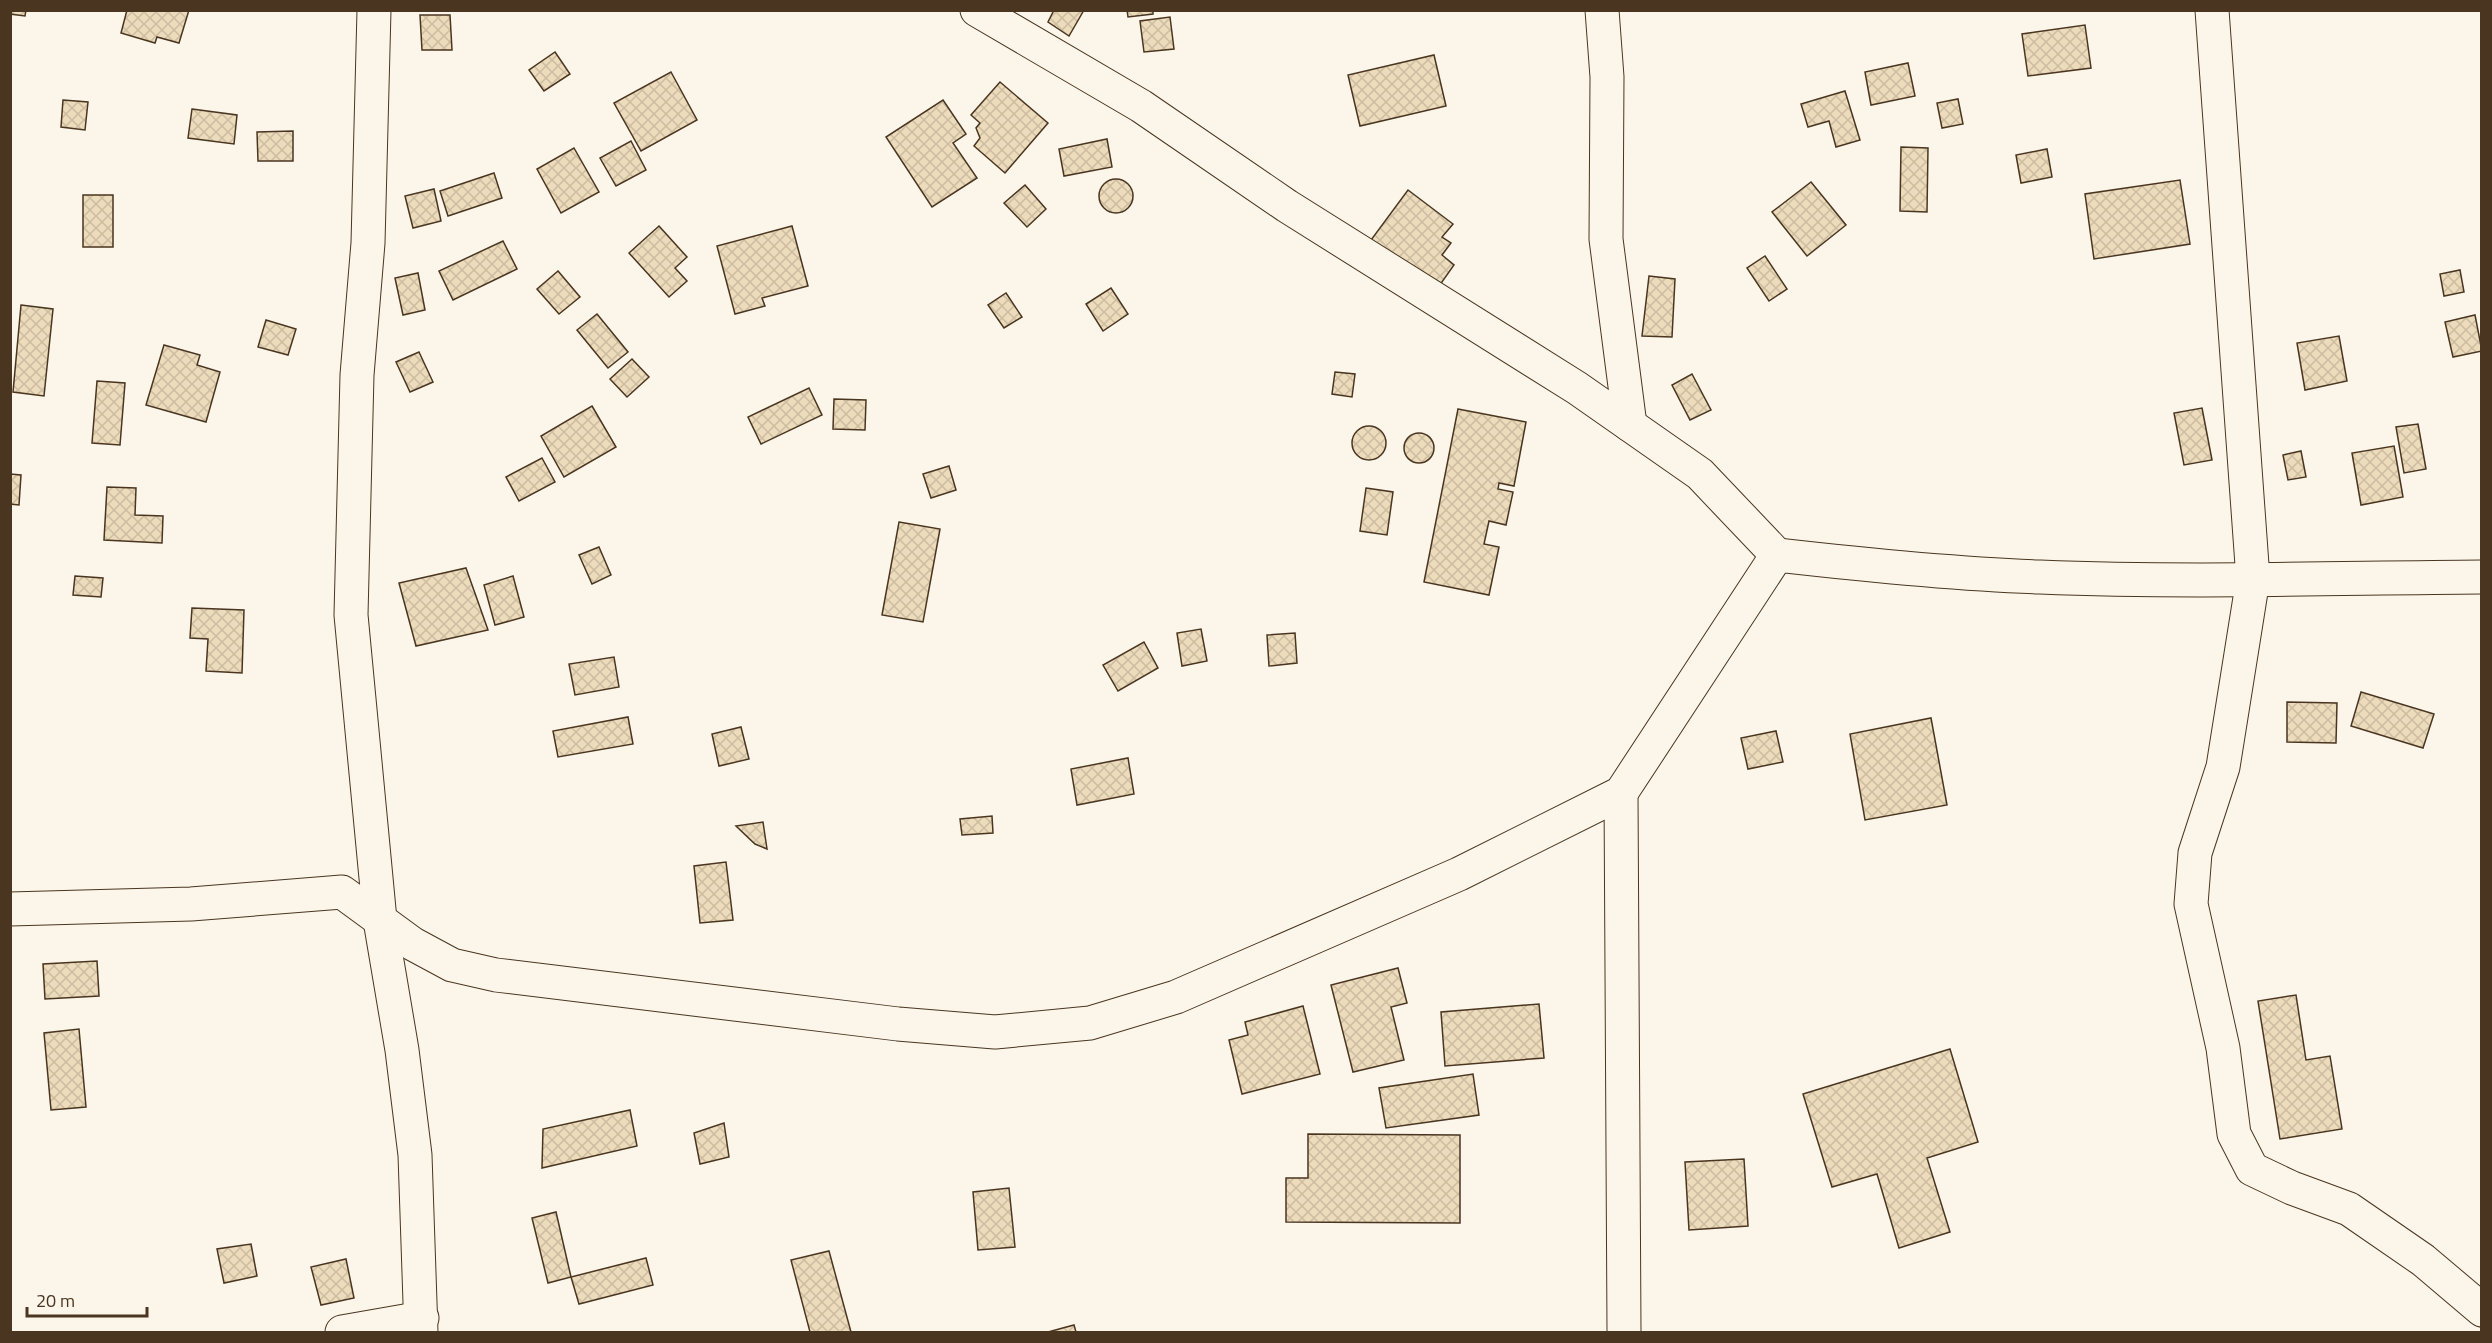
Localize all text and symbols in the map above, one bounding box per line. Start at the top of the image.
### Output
scale bar [27,1280,147,1318]
text: 20 m [36,1287,75,1314]

